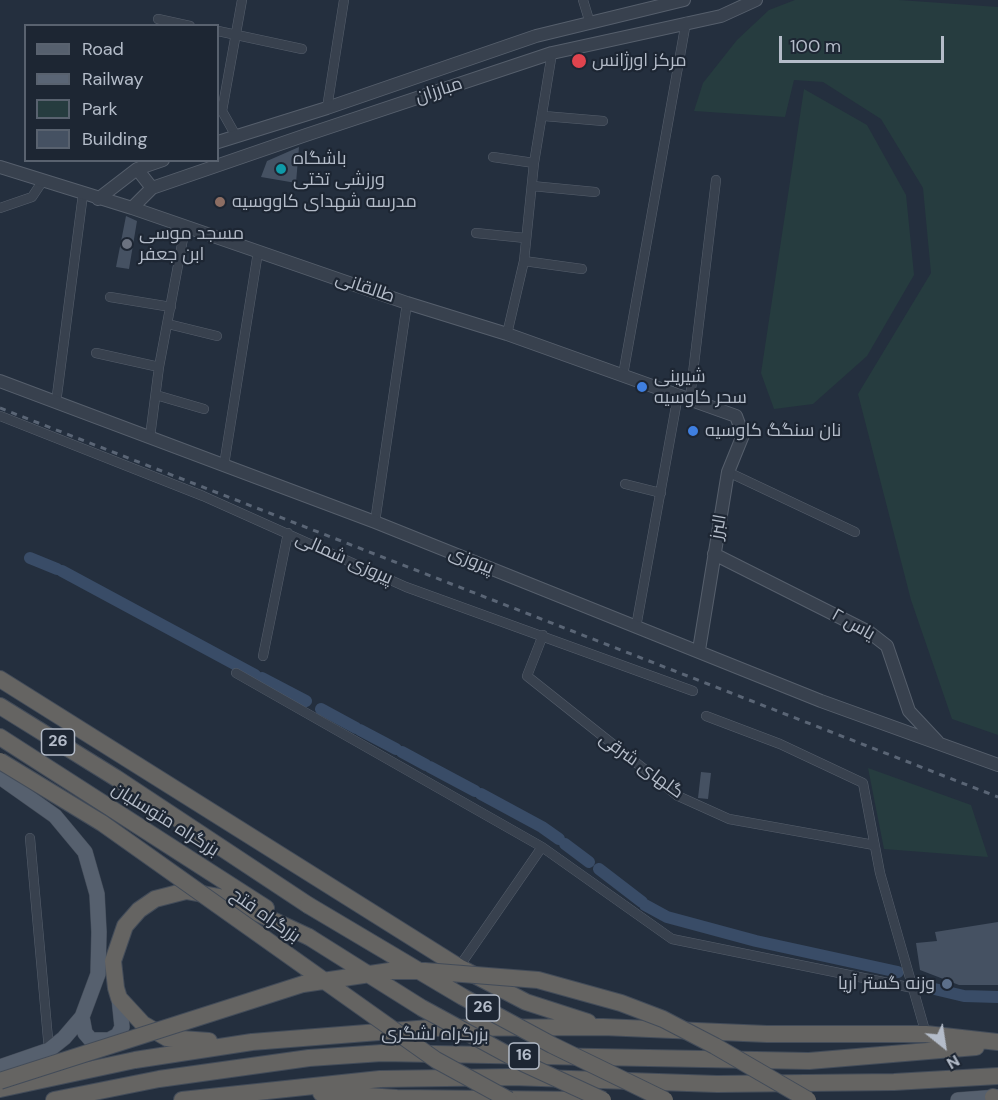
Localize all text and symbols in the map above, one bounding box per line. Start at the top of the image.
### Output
legend [24,24,219,162]
scale bar [782,24,947,62]
text: 100 m [790,34,841,58]
text: Road [82,37,124,61]
place label: مرکز اورژانس [592,50,687,72]
marker: مرکز اورژانس [570,52,588,70]
text: Railway [82,67,144,91]
street label: مبارزان [413,73,465,109]
text: Park [82,97,118,121]
text: Building [82,127,147,151]
place label: باشگاه ورزشی تختی [293,148,385,190]
marker: باشگاه ورزشی تختی [274,162,288,176]
place label: مدرسه شهدای کاووسیه [232,191,417,213]
marker: مدرسه شهدای کاووسیه [213,195,227,209]
place label: مسجد موسی ابن جعفر [139,223,244,266]
marker: مسجد موسی ابن جعفر [120,237,134,251]
street label: طالقانی [333,268,397,308]
place label: شیرینی سحر کاوسیه [654,366,747,409]
marker: شیرینی سحر کاوسیه [635,380,649,394]
place label: نان سنگگ کاوسیه [705,420,841,442]
marker: نان سنگگ کاوسیه [686,424,700,438]
street label: البرز [706,513,732,541]
street label: پیروزی شمالی [292,528,396,590]
street label: پیروزی [446,542,496,580]
street label: یاس ۲ [828,604,878,646]
street label: گلهای شرقی [595,728,687,804]
road number: 26 [42,729,74,755]
street label: بزرگراه متوسلیان [107,778,223,862]
street label: بزرگراه فتح [226,884,304,948]
place label: وزنه گستر آریا [838,973,935,995]
marker: وزنه گستر آریا [940,977,954,991]
road number: 26 [466,995,500,1021]
north arrow [914,1016,974,1076]
street label: بزرگراه لشگری [381,1023,489,1047]
road number: 16 [509,1043,539,1069]
text: N [943,1050,964,1074]

